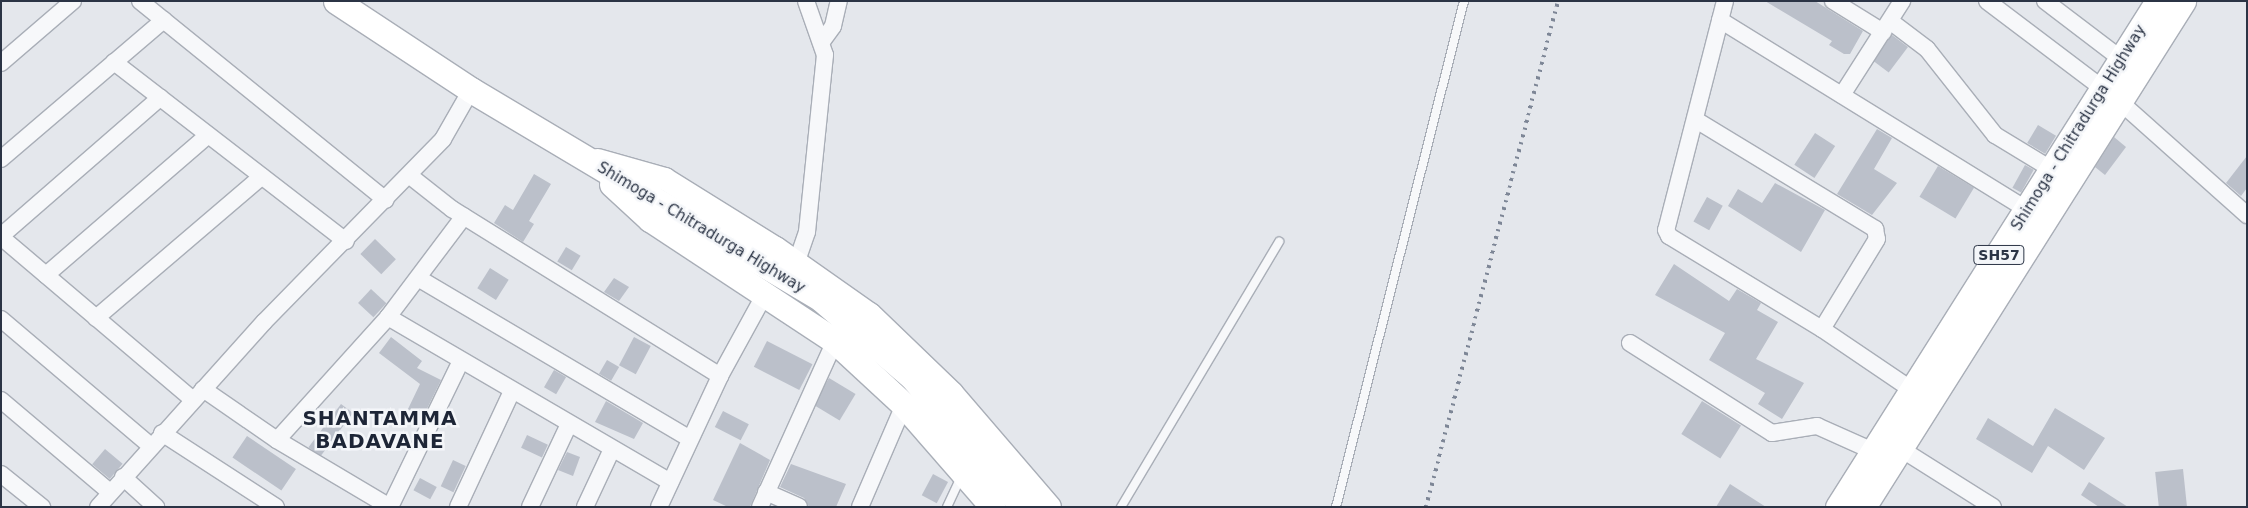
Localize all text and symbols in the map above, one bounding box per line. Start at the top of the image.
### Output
street label: Shimoga - Chitradurga Highway [2008,22,2150,234]
street label: Shimoga - Chitradurga Highway [594,159,808,297]
road number: SH57 [1973,244,2025,266]
district label: SHANTAMMA BADAVANE [301,406,459,453]

